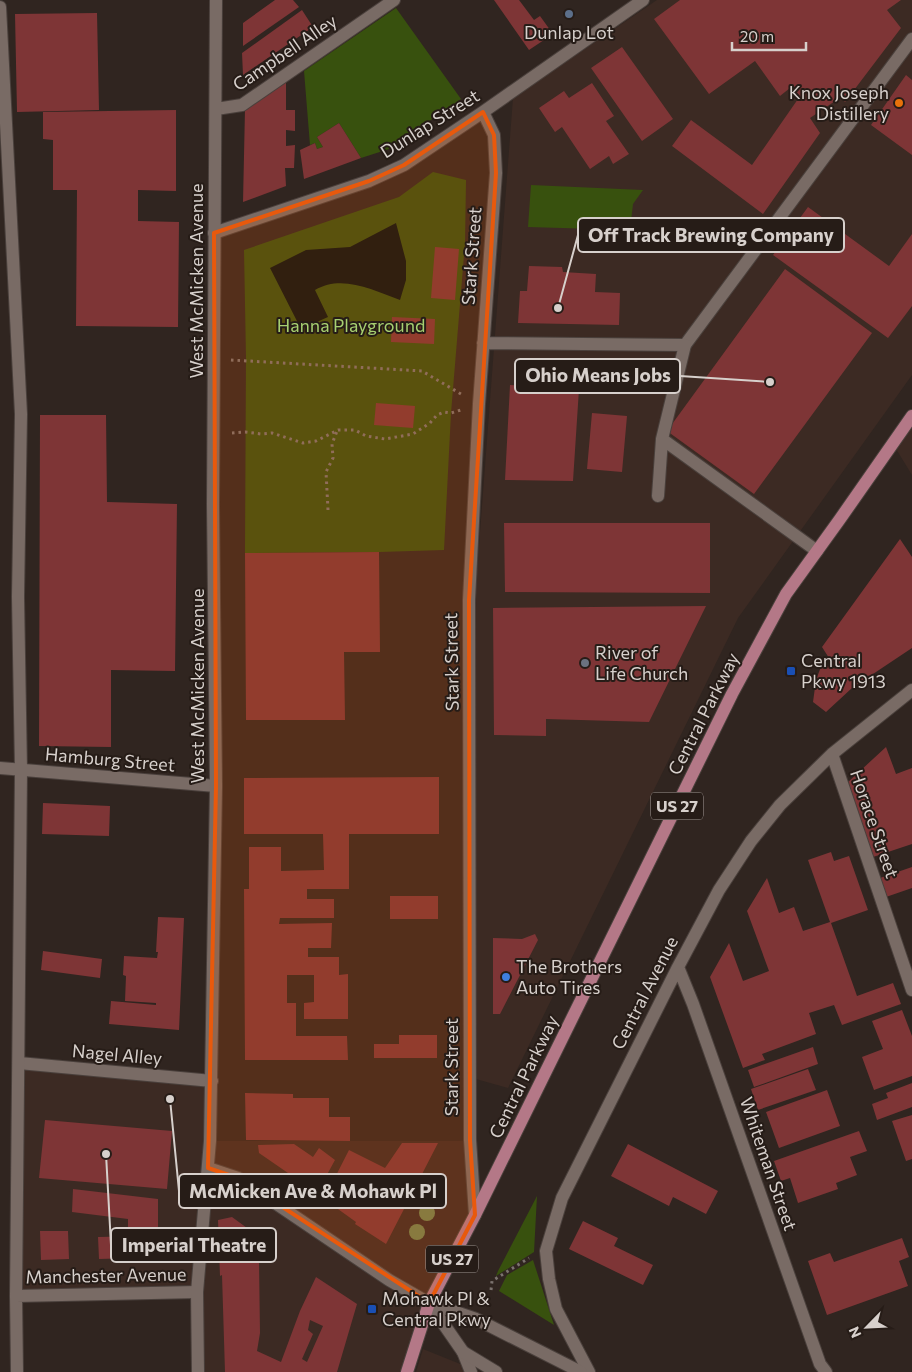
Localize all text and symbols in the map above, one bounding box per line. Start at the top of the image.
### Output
marker: Dunlap Lot [563,8,575,20]
street label: Campbell Alley [228,9,341,95]
scale bar [732,20,806,52]
place label: Dunlap Lot [524,21,614,43]
text: 20 m [740,27,774,45]
place label: Knox Joseph Distillery [789,81,889,124]
street label: Dunlap Street [376,84,483,162]
marker: Knox Joseph Distillery [893,97,905,109]
street label: West McMicken Avenue [185,183,207,379]
street label: Stark Street [457,206,485,306]
callout: Off Track Brewing Company [578,218,844,252]
text: Off Track Brewing Company [588,223,835,246]
park label: Hanna Playground [277,314,425,336]
callout: Ohio Means Jobs [515,359,680,393]
text: Ohio Means Jobs [525,363,671,386]
street label: West McMicken Avenue [186,588,208,784]
street label: Stark Street [439,613,463,711]
place label: River of Life Church [595,641,688,684]
street label: Central Parkway [663,649,743,778]
place label: Central Pkwy 1913 [801,649,886,692]
marker: River of Life Church [579,657,591,669]
marker: Central Pkwy 1913 [785,665,797,677]
street label: Hamburg Street [44,742,176,776]
street label: Horace Street [846,766,904,881]
road number: US 27 [651,792,703,819]
street label: Central Avenue [606,932,682,1053]
place label: The Brothers Auto Tires [516,955,622,998]
marker: The Brothers Auto Tires [500,971,512,983]
street label: Central Parkway [484,1011,562,1142]
street label: Stark Street [440,1018,462,1116]
street label: Nagel Alley [71,1039,163,1069]
street label: Whiteman Street [736,1094,802,1233]
callout: McMicken Ave & Mohawk Pl [179,1174,446,1208]
text: McMicken Ave & Mohawk Pl [189,1179,437,1202]
callout: Imperial Theatre [111,1228,276,1262]
text: Imperial Theatre [122,1233,266,1256]
road number: US 27 [426,1246,478,1272]
street label: Manchester Avenue [25,1263,187,1287]
place label: Mohawk Pl & Central Pkwy [382,1287,491,1330]
north arrow [842,1302,892,1352]
marker: Mohawk Pl & Central Pkwy [366,1303,378,1315]
text: N [845,1324,865,1341]

